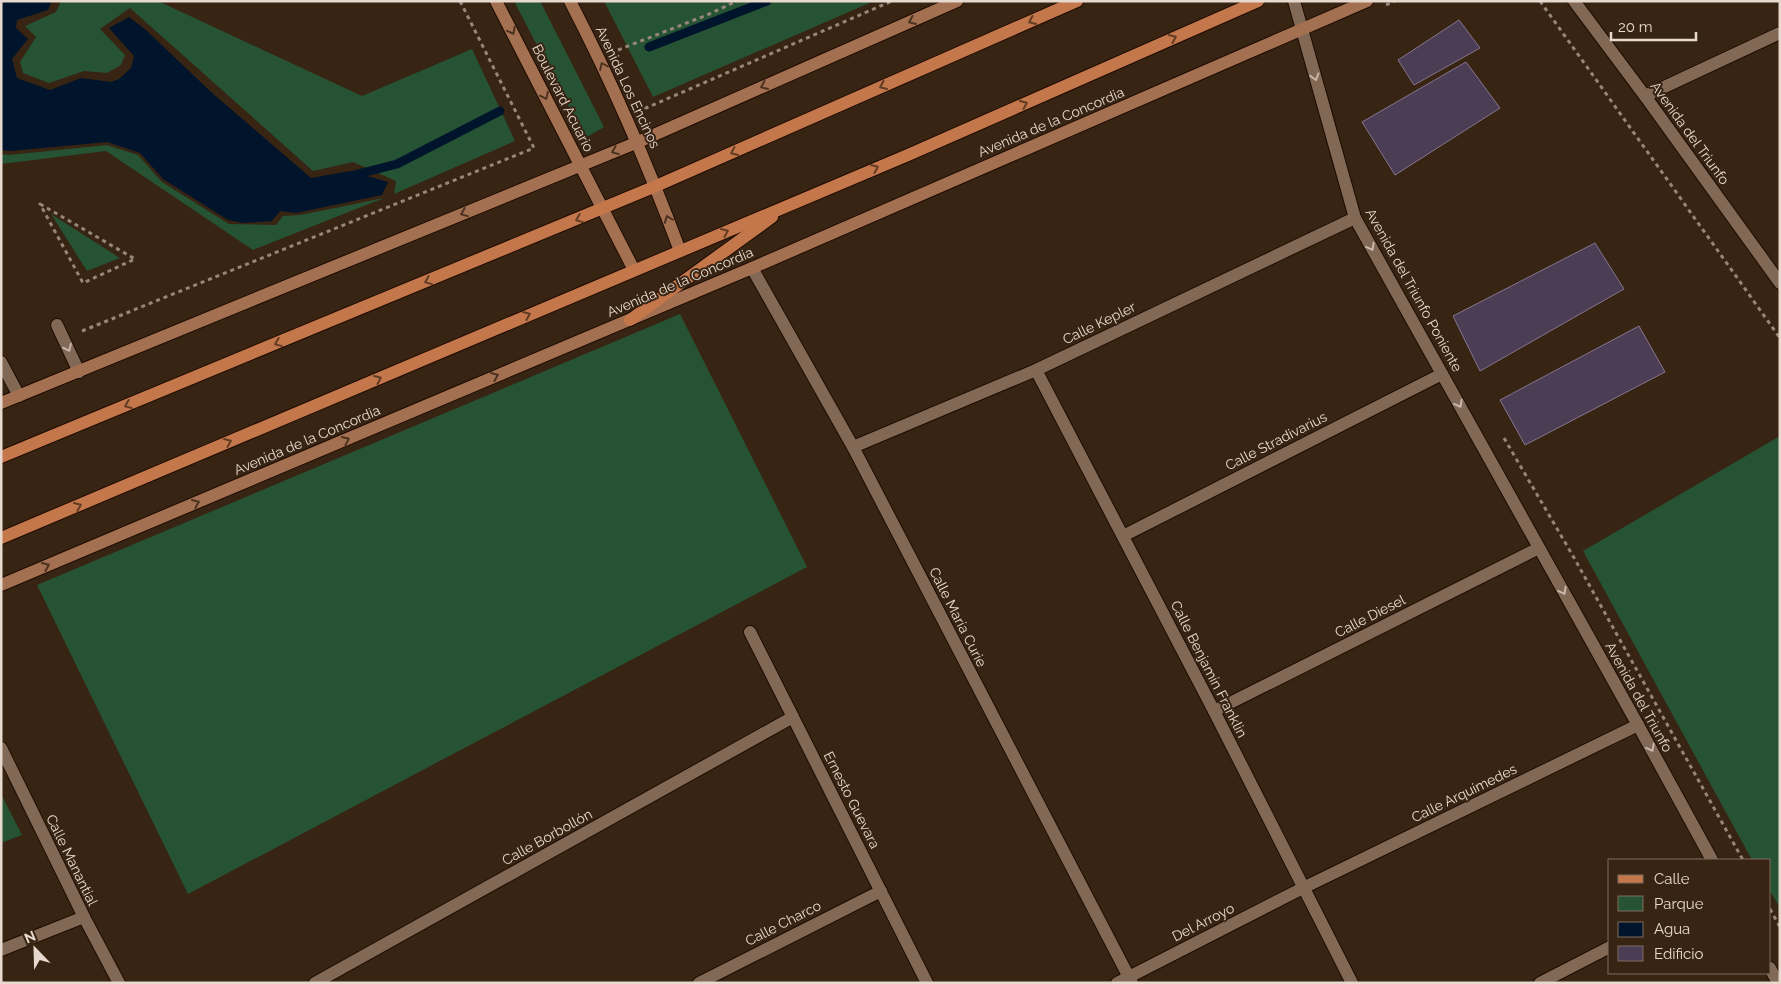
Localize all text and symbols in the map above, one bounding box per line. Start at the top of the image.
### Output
scale bar [1611,10,1696,42]
one-way arrow [908,14,917,25]
one-way arrow [1028,14,1037,25]
text: 20 m [1618,18,1653,36]
street label: Avenida Los Encinos [593,23,663,151]
one-way arrow [506,26,516,35]
one-way arrow [1168,34,1177,45]
street label: Boulevard Acuario [529,42,597,154]
one-way arrow [598,62,609,71]
one-way arrow [1310,72,1320,80]
street label: Avenida del Triunfo [1647,78,1733,188]
one-way arrow [760,80,769,91]
one-way arrow [879,80,888,91]
street label: Avenida de la Concordia [976,84,1126,160]
one-way arrow [539,91,549,100]
one-way arrow [1019,99,1028,110]
one-way arrow [611,145,620,156]
one-way arrow [730,145,739,156]
one-way arrow [870,164,879,175]
street label: Avenida del Triunfo Poniente [1362,206,1466,374]
one-way arrow [460,207,469,217]
one-way arrow [575,213,583,223]
one-way arrow [664,215,674,223]
one-way arrow [720,227,729,238]
one-way arrow [1365,242,1375,251]
street label: Avenida de la Concordia [605,244,755,320]
one-way arrow [425,275,433,285]
street label: Calle Kepler [1060,298,1138,348]
one-way arrow [522,311,531,322]
one-way arrow [274,336,283,347]
one-way arrow [62,343,72,352]
one-way arrow [490,372,499,383]
one-way arrow [373,374,382,385]
one-way arrow [124,399,133,409]
one-way arrow [1453,399,1463,408]
street label: Avenida de la Concordia [232,402,382,478]
street label: Calle Stradivarius [1222,408,1330,474]
one-way arrow [341,435,350,446]
one-way arrow [223,438,232,449]
one-way arrow [191,498,200,509]
one-way arrow [73,501,82,512]
one-way arrow [41,561,50,572]
street label: Calle María Curie [926,564,990,670]
one-way arrow [1556,585,1566,594]
street label: Calle Diesel [1332,591,1408,641]
street label: Calle Benjamín Franklin [1167,598,1251,740]
street label: Avenida del Triunfo [1602,639,1676,755]
one-way arrow [1644,742,1654,751]
street label: Ernesto Guevara [821,749,883,851]
street label: Calle Arquímedes [1409,760,1519,825]
street label: Calle Borbollón [499,806,595,868]
street label: Calle Manantial [43,812,101,908]
legend [1608,859,1771,974]
text: Calle [1654,870,1690,888]
text: Parque [1654,895,1704,913]
street label: Calle Charco [743,897,823,949]
street label: Del Arroyo [1169,900,1237,944]
text: Agua [1654,920,1690,938]
north arrow [10,924,60,974]
text: N [22,928,38,946]
text: Edificio [1654,945,1704,963]

